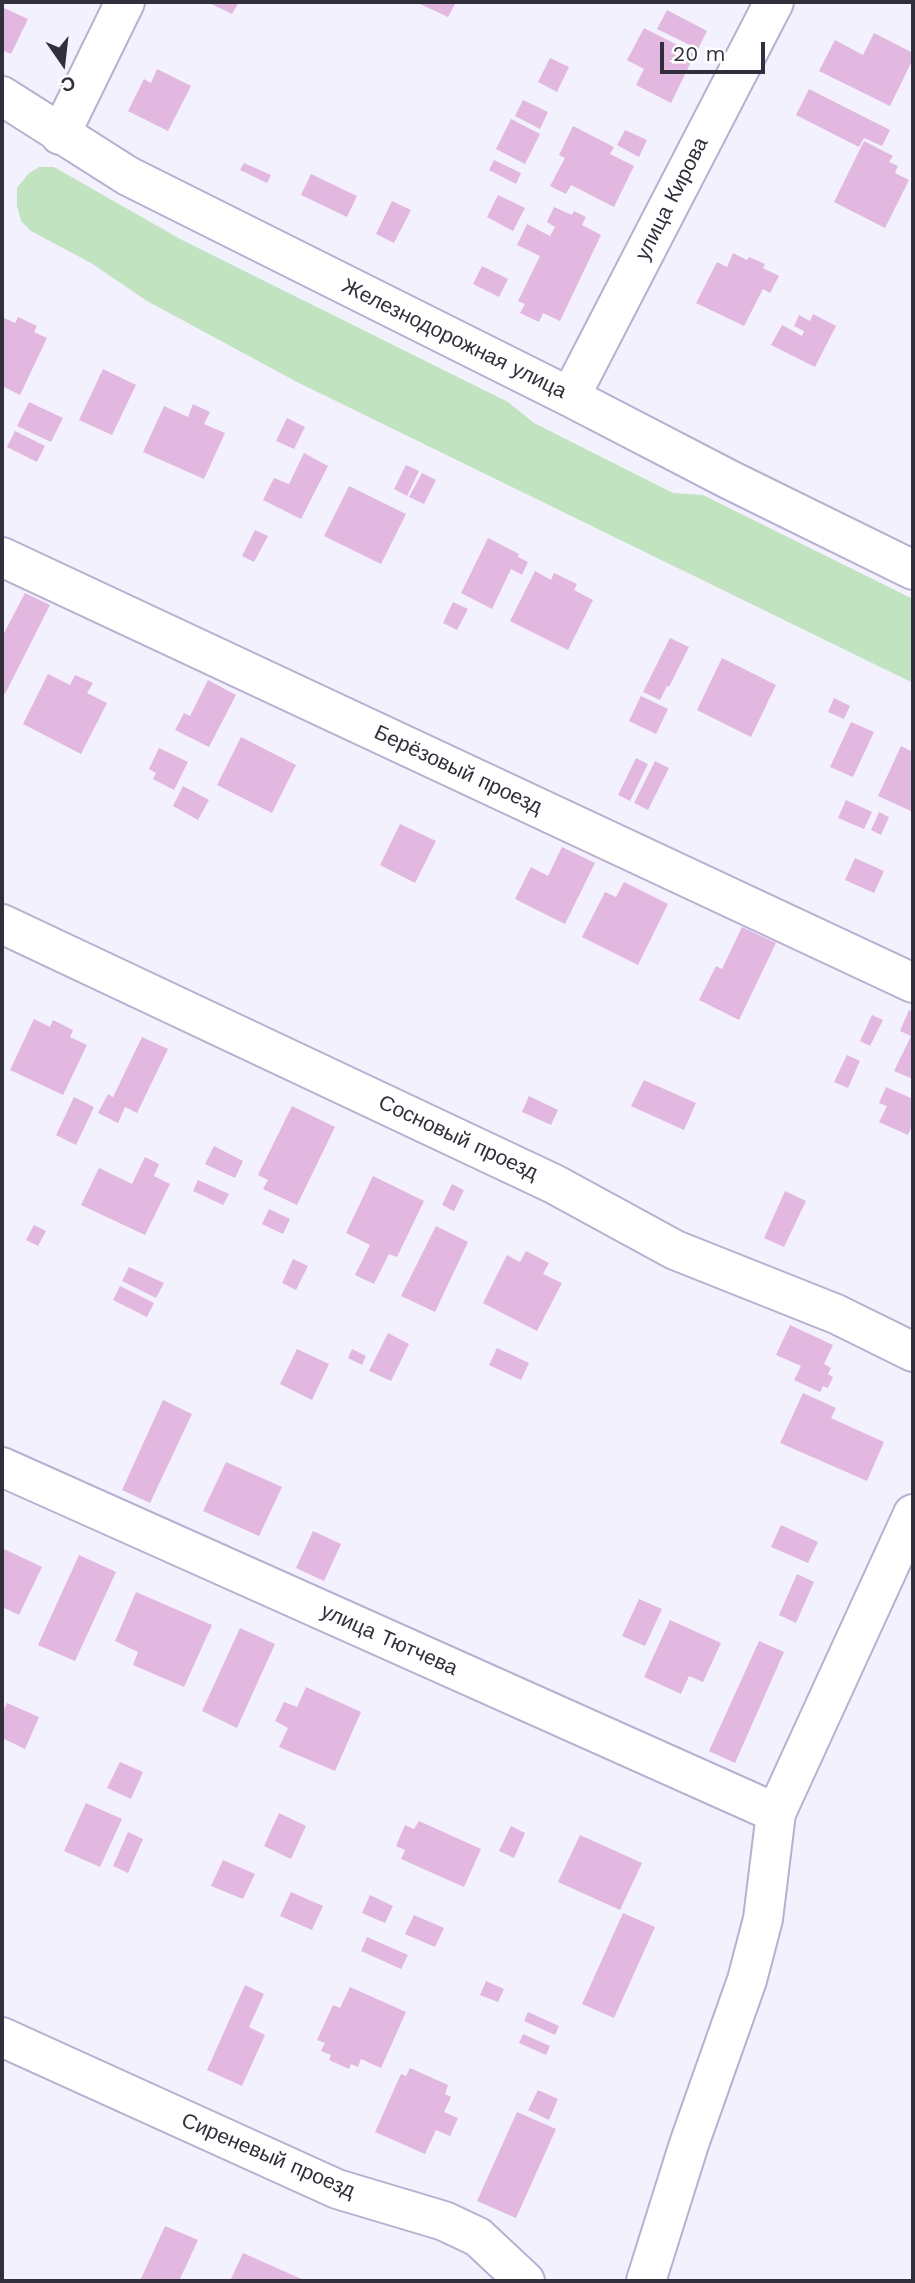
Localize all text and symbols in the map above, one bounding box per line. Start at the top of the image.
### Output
north arrow [28,28,98,98]
scale bar [663,28,768,72]
text: 20 m [673,41,725,66]
text: С [59,71,78,97]
street label: улица Кирова [630,133,714,265]
street label: Железнодорожная улица [338,274,570,404]
street label: Берёзовый проезд [370,720,546,820]
street label: Сосновый проезд [374,1090,542,1186]
street label: улица Тютчева [317,1599,461,1681]
street label: Сиреневый проезд [177,2108,359,2204]

